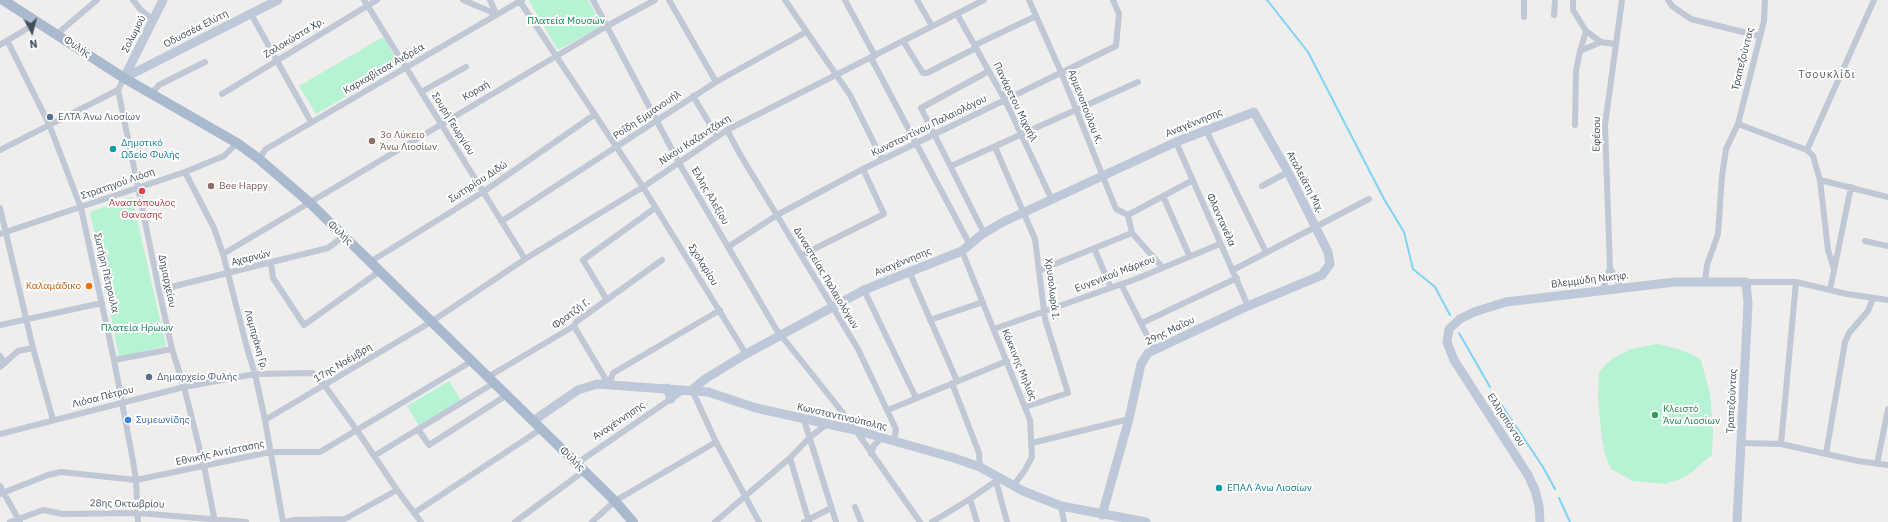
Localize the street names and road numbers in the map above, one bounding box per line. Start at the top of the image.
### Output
street label: Οδυσσέα Ελύτη [162,8,230,50]
street label: Σολωμού [120,13,148,55]
street label: Ζαλοκώστα Χρ. [261,15,327,61]
street label: Τραπεζούντας [1729,26,1757,92]
street label: Φυλής [61,34,93,60]
street label: Καρκαβίτσα Ανδρέα [341,41,427,97]
street label: Πανάρετου Μιχαήλ [991,60,1039,144]
street label: Αρμενοπούλου Κ. [1065,68,1105,146]
street label: Κοραή [460,78,492,104]
street label: Ροΐδη Εμμανουήλ [611,88,683,142]
street label: Σουρή Γεωργίου [429,91,477,157]
street label: Κωνσταντίνου Παλαιολόγου [869,93,989,159]
street label: Αναγέννησης [1164,106,1224,140]
street label: Νίκου Καζαντζάκη [657,112,733,168]
street label: Εφέσου [1591,116,1603,152]
street label: Αταλειάτη Μιχ. [1284,149,1326,215]
street label: Σωτηρίου Διδώ [446,159,510,205]
street label: Έλλης Αλεξίου [689,165,731,227]
street label: Στρατηγού Λιόση [79,166,157,202]
street label: Φλαντανέλα [1204,191,1238,249]
street label: Φυλής [325,218,355,248]
street label: Δυναστείας Παλαιολόγων [791,225,861,331]
street label: Σωτήρη Πέτρουλα [91,232,121,314]
street label: Σχολαρίου [686,242,720,288]
street label: Αναγέννησης [873,245,933,279]
street label: Αχαρνών [230,247,272,269]
street label: Δημαρχείου [156,253,178,309]
street label: Ευγενικού Μάρκου [1073,253,1157,295]
street label: Χρυσολωρά Ι. [1042,257,1062,321]
street label: Βλεμμύδη Νικηφ. [1550,269,1630,291]
street label: Φρατζή Γ. [550,296,592,332]
street label: Λαμπράκη Γρ. [242,309,270,371]
street label: 29ης Μαΐου [1143,314,1197,348]
street label: Κόκκινης Μηλιάς [999,327,1039,403]
street label: 17ης Νοέμβρη [312,341,374,385]
street label: Τραπεζούντας [1724,368,1740,434]
street label: Λιόσα Πέτρου [71,384,135,410]
street label: Ελλησπόντου [1484,391,1528,449]
street label: Αναγέννησης [591,399,647,443]
street label: Κωνσταντινούπολης [796,401,888,433]
street label: Εθνικής Αντίστασης [175,438,265,468]
street label: Φυλής [557,444,587,474]
street label: 28ης Οκτωβρίου [89,497,165,511]

